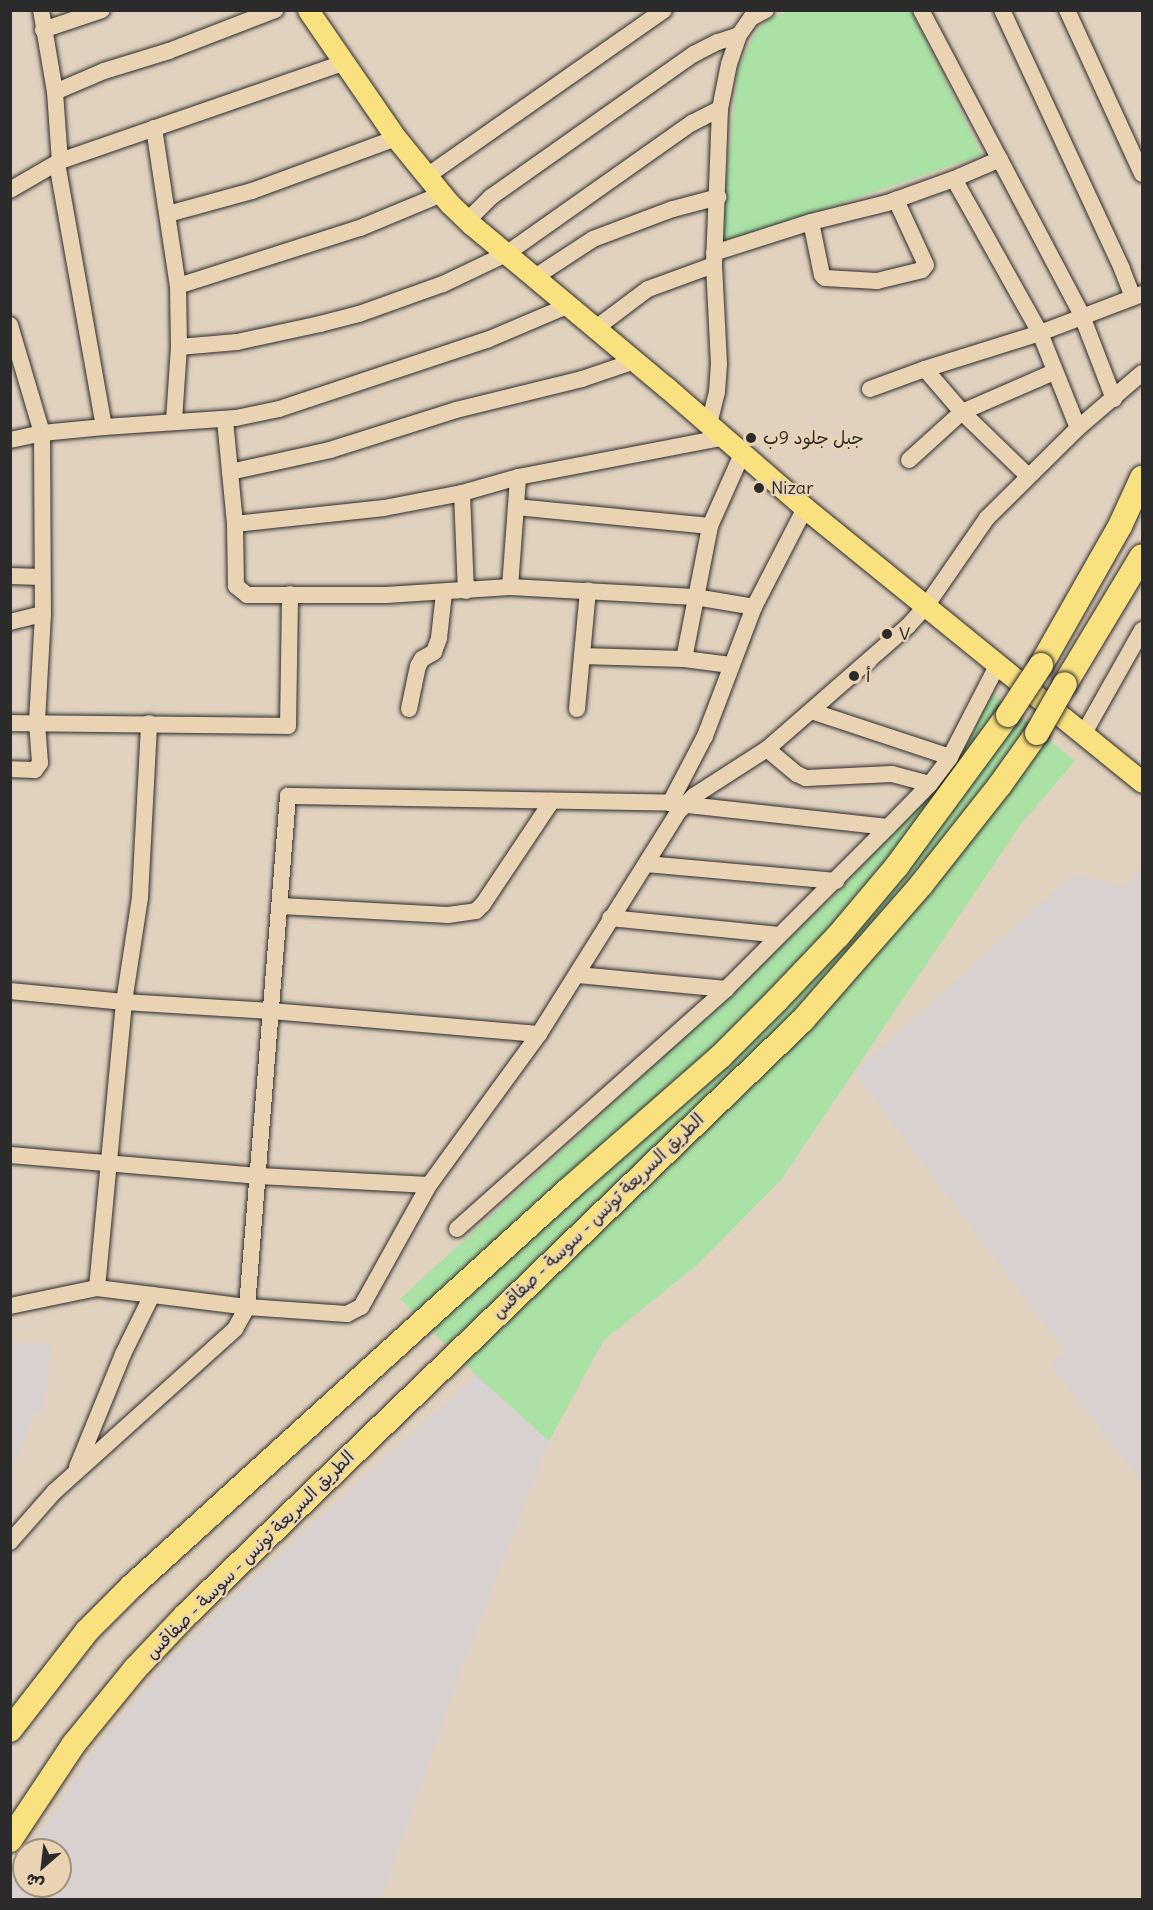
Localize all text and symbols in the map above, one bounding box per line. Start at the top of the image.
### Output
place label: جبل جلود 9ب [763,427,864,449]
marker: جبل جلود 9ب [744,431,758,445]
place label: Nizar [771,477,813,499]
marker: Nizar [752,481,766,495]
place label: V [899,623,910,645]
marker: V [880,627,894,641]
place label: أ [866,665,870,687]
marker: أ [847,669,861,683]
street label: الطريق السريعة تونس - سوسة - صفاقس [488,1109,708,1323]
street label: الطريق السريعة تونس - سوسة - صفاقس [141,1446,359,1664]
north arrow [12,1838,72,1898]
text: ش [22,1869,47,1895]

